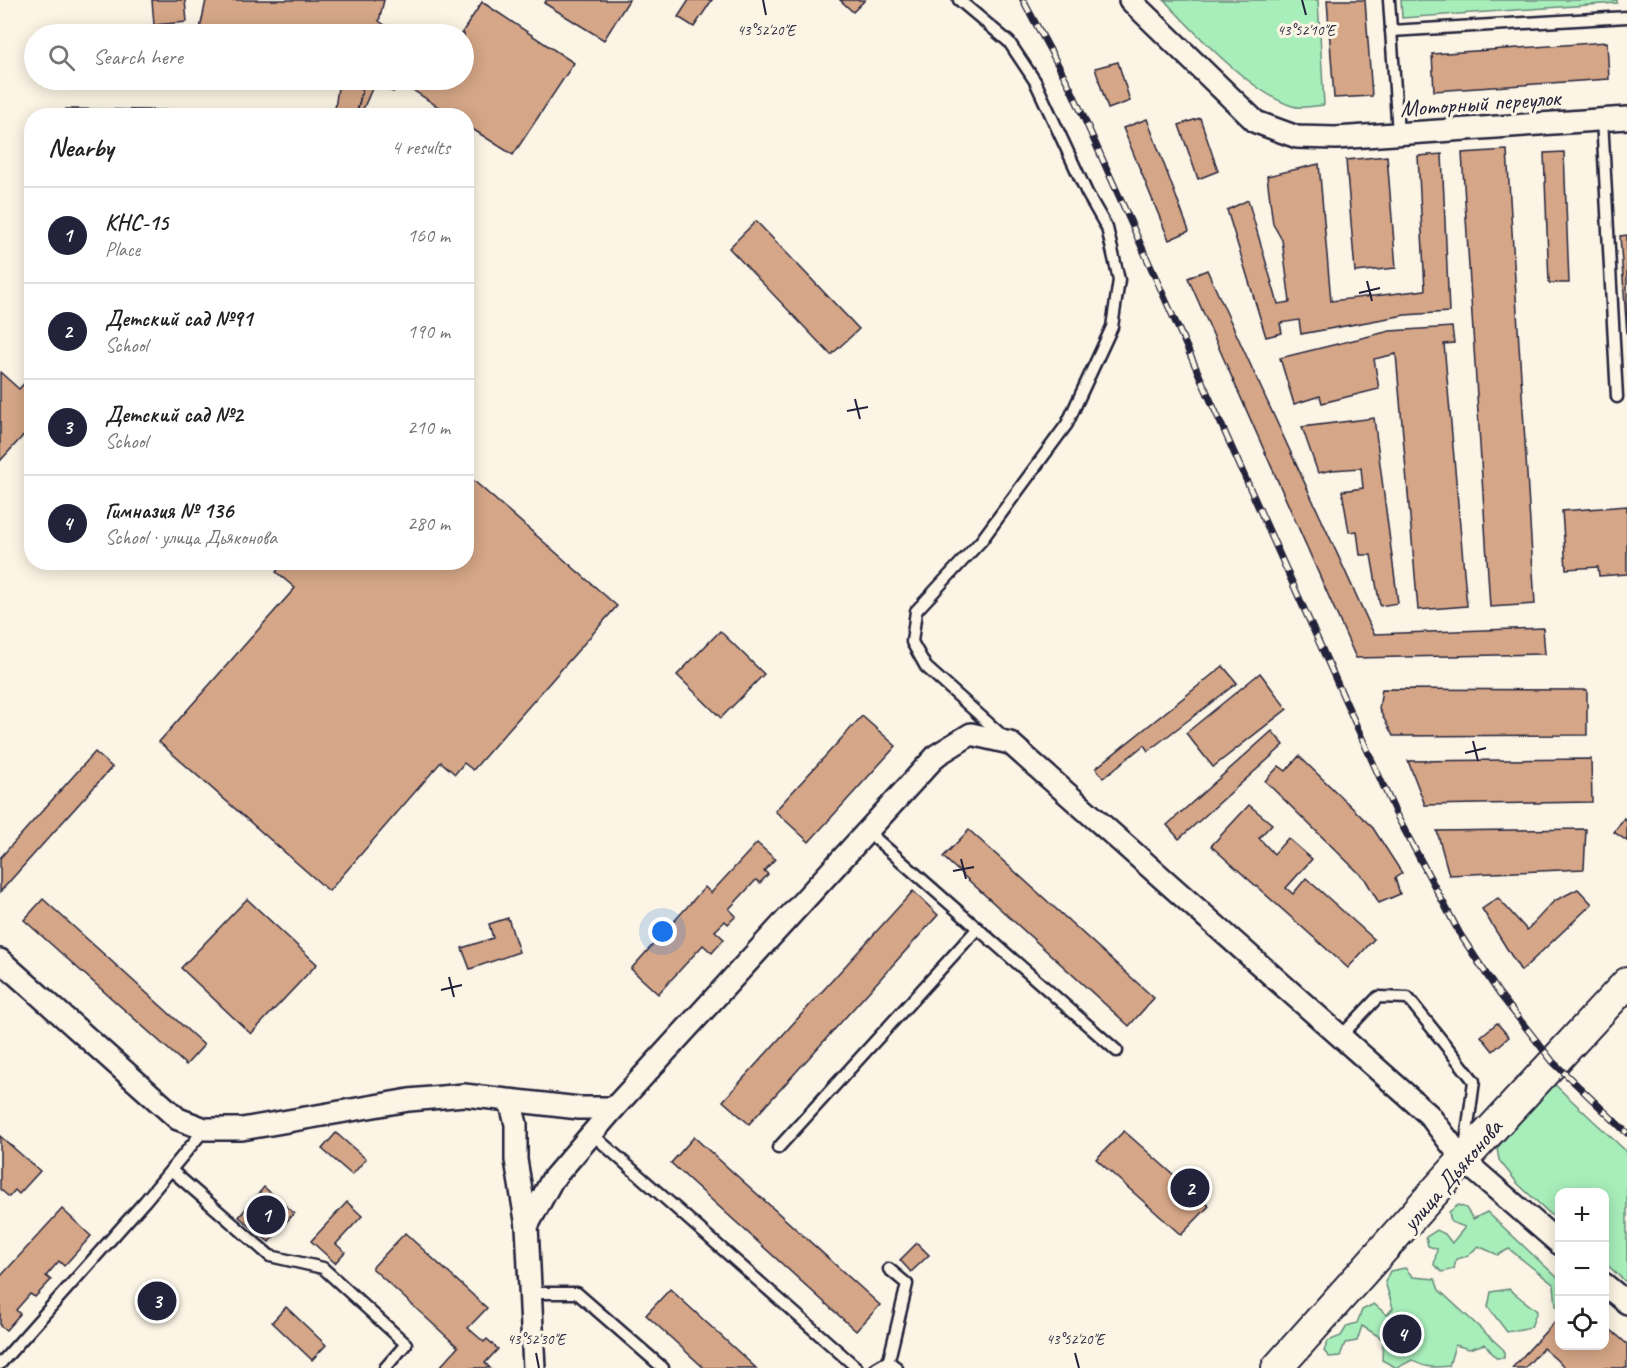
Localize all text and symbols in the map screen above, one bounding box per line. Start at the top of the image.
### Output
text: 43°52'20"E [737,21,797,40]
text: 43°52'10"E [1277,21,1337,40]
search box [24,24,474,90]
icon: search [45,41,78,74]
text: Search here [93,43,183,71]
street label: Моторный переулок [1399,82,1563,124]
text: Nearby [48,131,113,164]
text: 4 results [391,135,450,160]
text: КНС-15 [105,209,168,237]
text: 1 [63,223,72,248]
text: 160 m [407,223,450,248]
text: Place [105,237,140,262]
text: Детский сад №91 [105,305,252,333]
text: 2 [63,319,72,344]
text: 190 m [407,319,450,344]
text: School [105,333,148,358]
text: Детский сад №2 [105,401,243,429]
text: 3 [63,415,72,440]
text: 210 m [407,415,450,440]
text: School [105,429,148,454]
text: Гимназия № 136 [105,497,233,525]
text: 4 [63,511,72,536]
text: 280 m [407,511,450,536]
text: School · улица Дьяконова [105,525,277,550]
your location [648,917,677,946]
street label: улица Дьяконова [1394,1112,1510,1239]
pin: 2 [1170,1166,1210,1210]
map controls [1555,1188,1609,1350]
button: + [1555,1188,1609,1242]
pin: 1 [246,1192,286,1238]
button: − [1555,1242,1609,1296]
pin: 3 [138,1278,176,1324]
button: locate [1555,1296,1609,1350]
pin: 4 [1382,1312,1422,1356]
text: 43°52'30"E [507,1330,567,1349]
text: 43°52'20"E [1046,1330,1106,1349]

